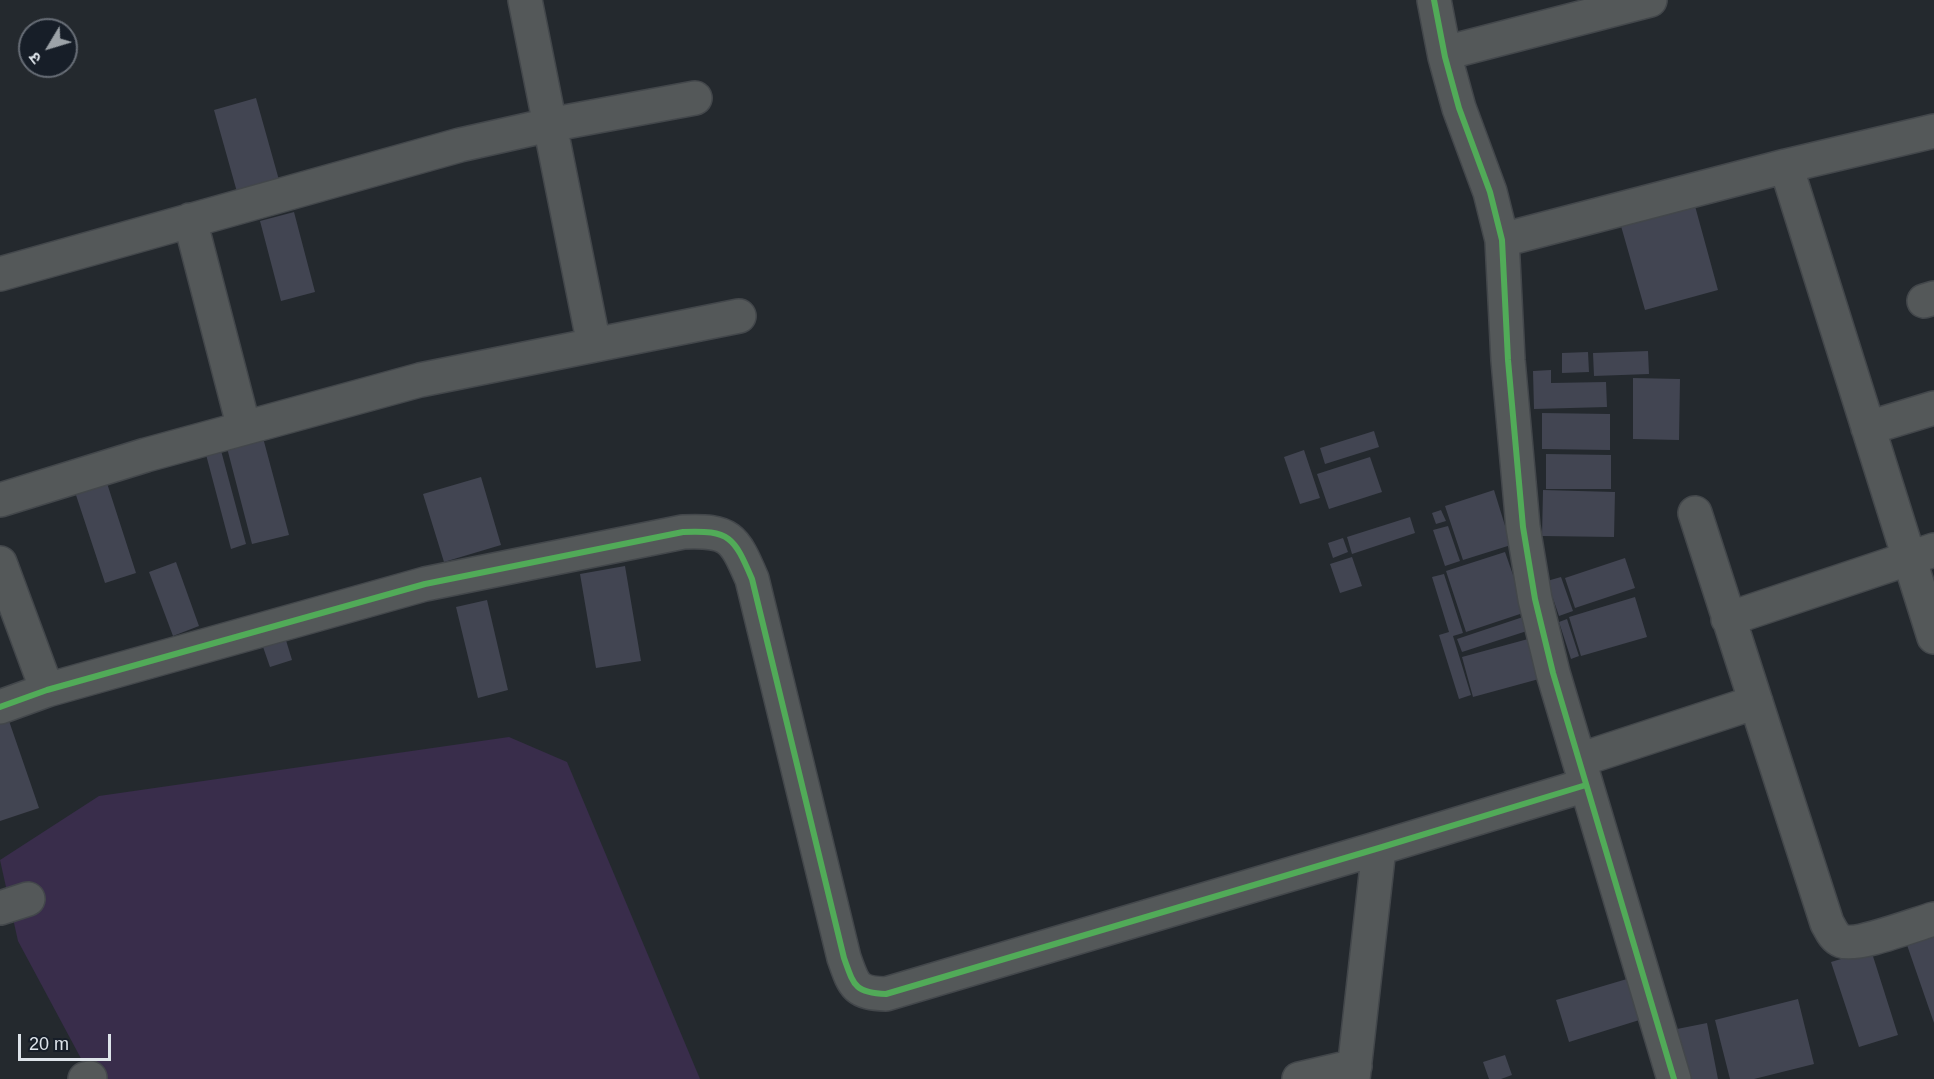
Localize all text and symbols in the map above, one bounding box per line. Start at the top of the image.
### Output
north arrow [18,18,78,78]
text: उ [25,49,45,67]
scale bar [21,1022,114,1060]
text: 20 m [29,1034,69,1054]

